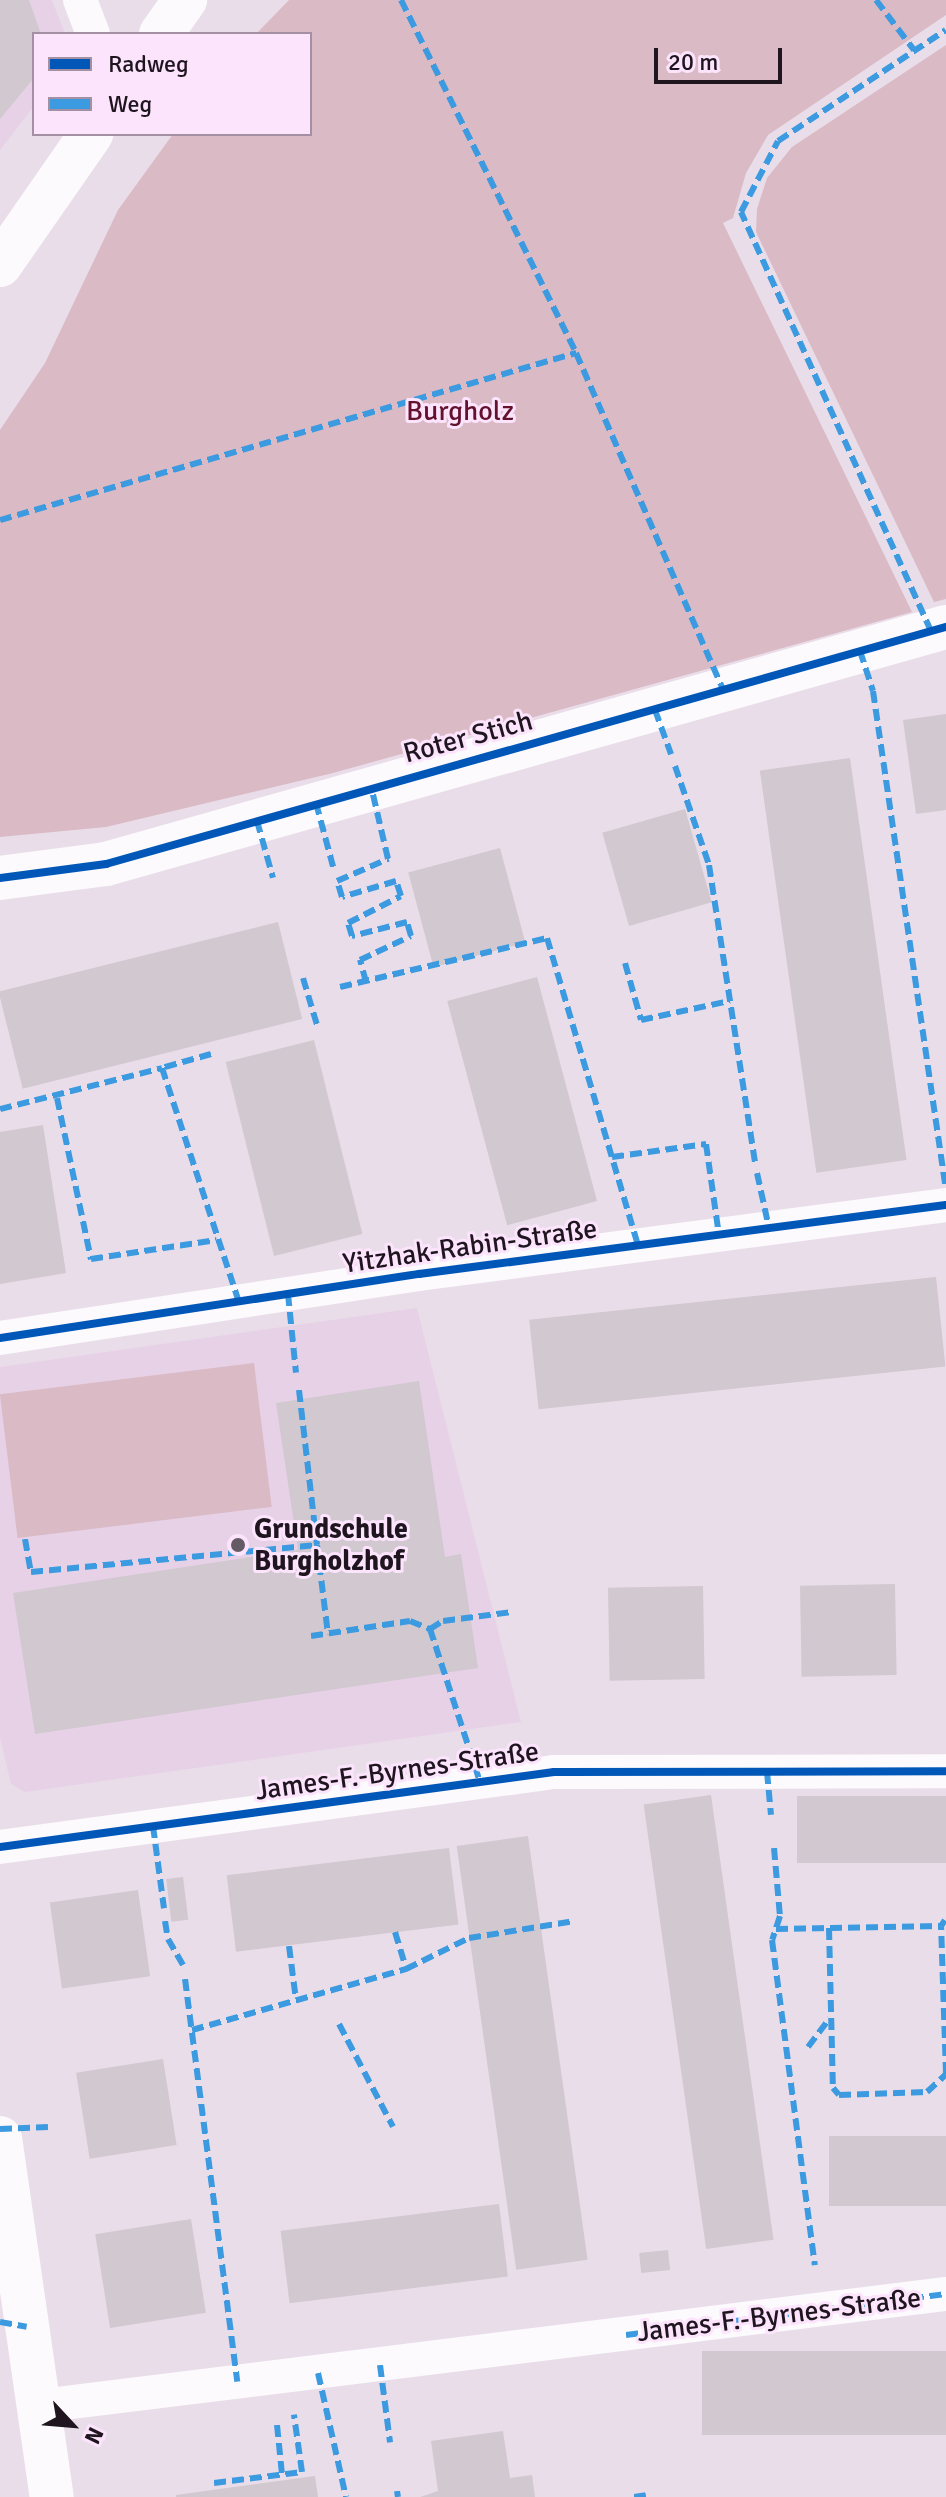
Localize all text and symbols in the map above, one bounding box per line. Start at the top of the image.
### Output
legend [32,32,312,136]
scale bar [658,32,786,82]
text: 20 m [668,47,718,77]
text: Radweg [108,49,189,79]
text: Weg [108,89,152,119]
park label: Burgholz [406,394,514,428]
street label: Roter Stich [400,704,536,770]
street label: Yitzhak-Rabin-Straße [341,1212,599,1280]
place label: Grundschule Burgholzhof [254,1512,408,1578]
marker: Grundschule Burgholzhof [229,1536,247,1554]
street label: James-F.-Byrnes-Straße [253,1734,541,1808]
street label: James-F.-Byrnes-Straße [635,2281,923,2349]
north arrow [32,2385,112,2465]
text: N [79,2423,110,2449]

